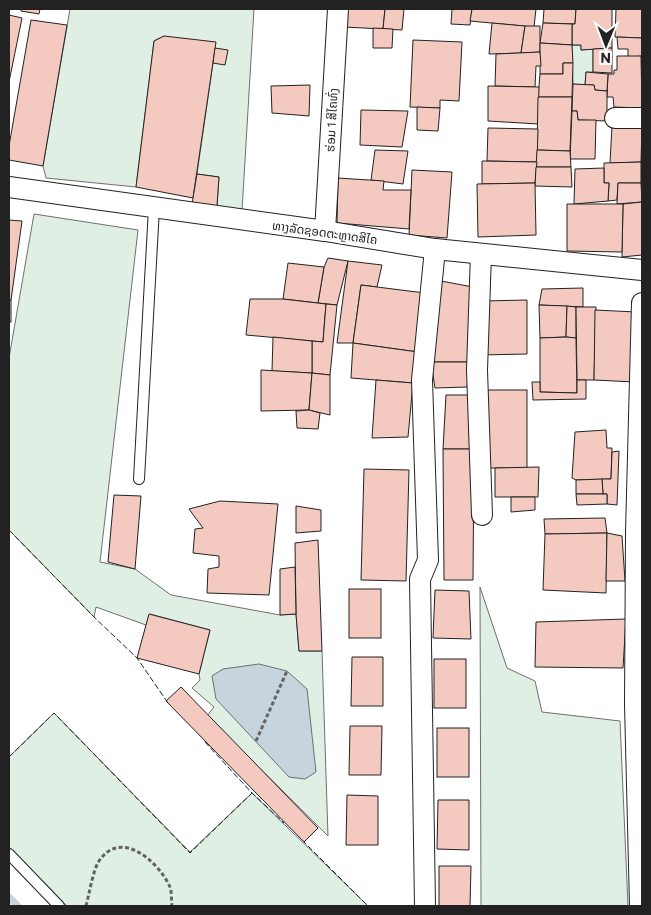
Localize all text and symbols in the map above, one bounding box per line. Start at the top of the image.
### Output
north arrow [581,20,631,70]
text: N [600,50,611,67]
street label: ຮ່ອມ 1 ສີໄຄທົ່ງ [321,88,340,152]
street label: ທາງລັດຊອດຕະຫຼາດສີໄຄ [271,218,378,247]

